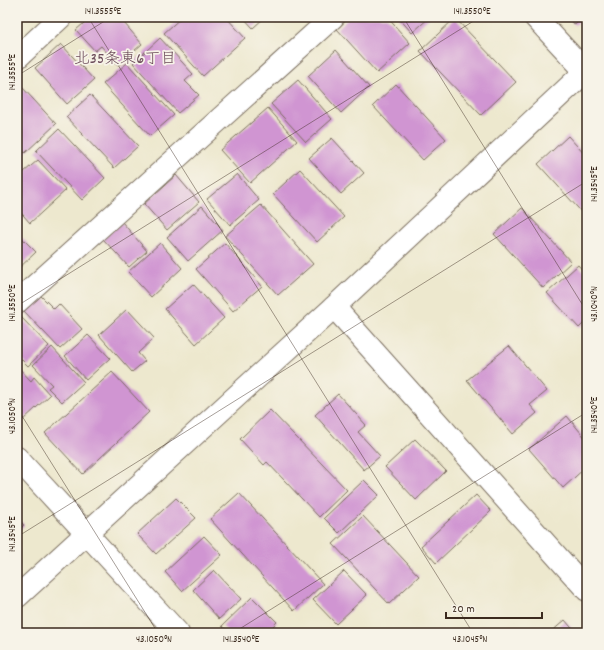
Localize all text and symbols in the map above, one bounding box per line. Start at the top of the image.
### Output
text: 141.3555°E [85,5,122,19]
text: 141.3550°E [453,5,491,19]
district label: 北35条東6丁目 [74,48,176,71]
text: 141.3555°E [6,53,20,90]
text: 141.3545°E [588,166,602,202]
text: 141.3550°E [6,284,20,322]
text: 43.1040°N [588,286,602,322]
text: 141.3540°E [588,396,602,433]
text: 43.1050°N [6,398,20,434]
text: 141.3545°E [6,516,20,552]
scale bar [446,594,542,620]
text: 20 m [452,601,475,618]
text: 43.1050°N [136,633,172,647]
text: 141.3540°E [223,633,260,647]
text: 43.1045°N [453,633,487,647]

